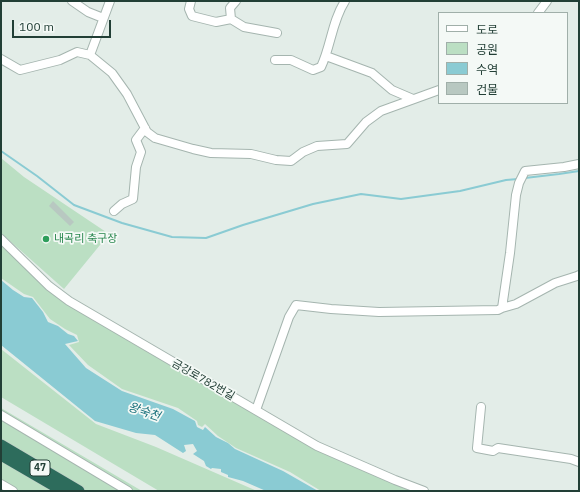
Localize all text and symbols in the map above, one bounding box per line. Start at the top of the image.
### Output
scale bar [14,12,113,38]
legend [438,12,568,104]
text: 100 m [19,19,54,34]
text: 도로 [476,22,498,37]
text: 공원 [476,42,498,57]
text: 수역 [476,62,498,77]
text: 건물 [476,82,498,97]
place label: 내곡리 축구장 [54,232,117,246]
marker: 내곡리 축구장 [41,234,51,244]
street label: 금강로782번길 [169,357,237,403]
water label: 왕숙천 [126,400,162,424]
road number: 47 [30,460,50,476]

